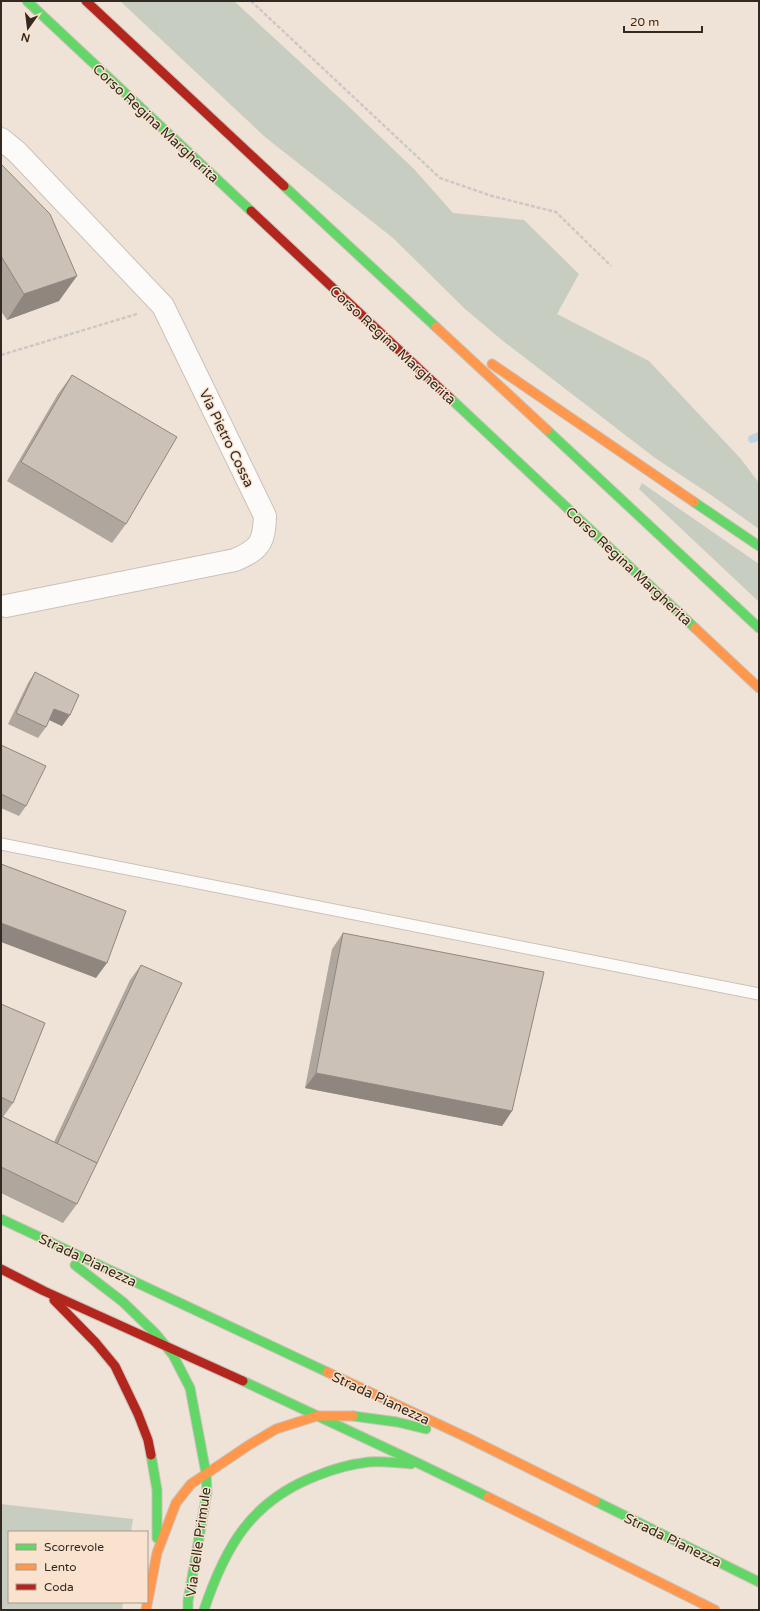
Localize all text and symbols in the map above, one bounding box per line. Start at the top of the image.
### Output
north arrow [8,8,48,48]
scale bar [624,8,702,34]
text: 20 m [630,15,659,29]
text: N [20,30,32,45]
street label: Corso Regina Margherita [89,60,222,186]
street label: Corso Regina Margherita [326,282,459,408]
street label: Via Pietro Cossa [195,386,258,490]
street label: Corso Regina Margherita [562,503,695,629]
street label: Strada Pianezza [36,1230,139,1291]
street label: Strada Pianezza [329,1368,432,1429]
street label: Via delle Primule [182,1486,215,1598]
street label: Strada Pianezza [621,1510,724,1571]
legend [8,1531,148,1603]
text: Scorrevole [44,1540,104,1554]
text: Lento [44,1560,77,1574]
text: Coda [44,1580,74,1594]

